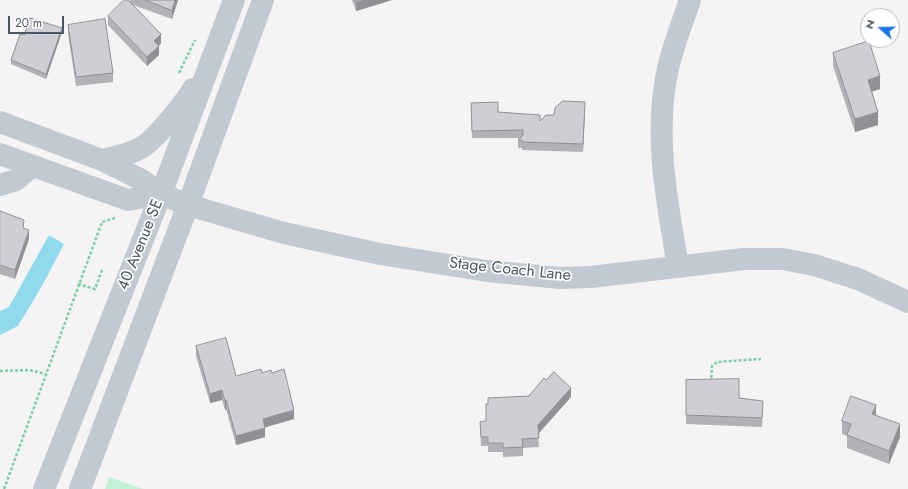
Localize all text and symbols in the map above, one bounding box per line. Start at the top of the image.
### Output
scale bar [10,8,66,34]
north arrow [860,8,900,48]
text: 20 m [15,14,42,32]
text: N [861,17,879,31]
street label: 40 Avenue SE [114,197,168,293]
street label: Stage Coach Lane [448,254,572,286]

